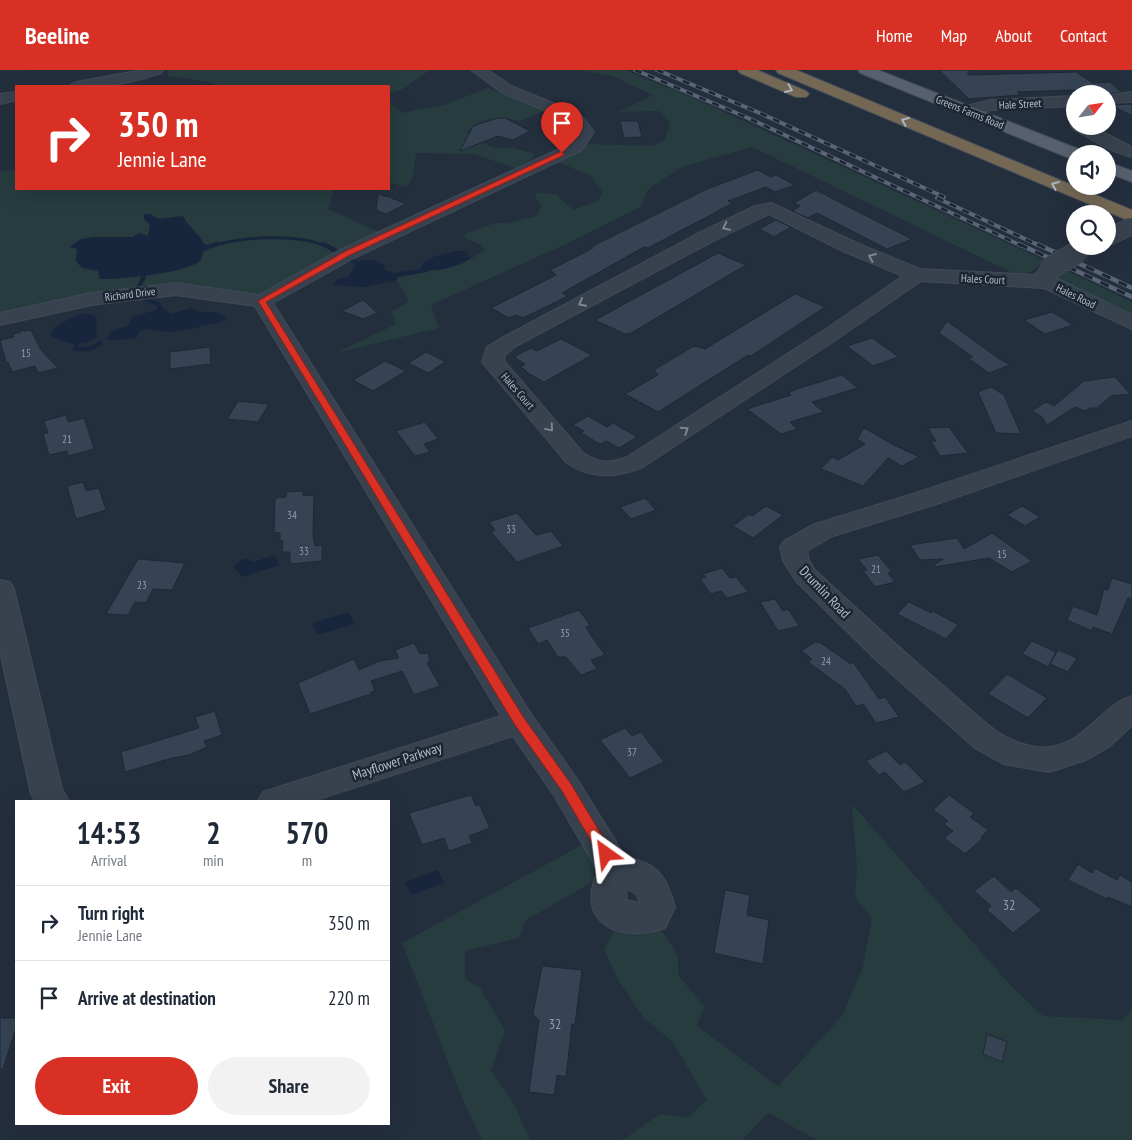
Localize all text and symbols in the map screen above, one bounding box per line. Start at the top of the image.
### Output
text: Beeline [25,20,90,51]
text: Home [876,24,913,47]
text: Map [941,24,967,47]
text: About [995,24,1032,47]
text: Contact [1060,24,1107,47]
one-way arrow [785,83,793,93]
north arrow [1066,85,1116,135]
map controls [1066,85,1116,255]
street label: Greens Farms Road [934,92,1006,132]
street label: Hale Street [998,96,1042,112]
text: 350 m [118,101,199,147]
pin [541,102,583,153]
icon: right [35,105,100,170]
icon: arrive [548,109,576,137]
one-way arrow [901,117,910,128]
text: Jennie Lane [118,145,207,173]
button: sound [1066,145,1116,195]
one-way arrow [1051,180,1060,191]
button: search [1066,205,1116,255]
one-way arrow [722,221,731,231]
one-way arrow [868,253,877,263]
street label: Hales Court [961,271,1005,287]
street label: Hales Road [1054,280,1098,312]
street label: Richard Drive [104,284,157,304]
one-way arrow [579,297,588,307]
house number: 15 [21,346,31,360]
street label: Hales Court [498,370,538,412]
one-way arrow [544,423,553,432]
one-way arrow [679,427,689,436]
house number: 21 [62,432,72,446]
house number: 34 [287,508,297,522]
house number: 33 [506,522,516,536]
house number: 33 [299,544,309,558]
house number: 15 [997,547,1007,561]
street label: Drumlin Road [796,562,854,622]
house number: 21 [871,562,881,576]
house number: 23 [137,578,147,592]
house number: 35 [560,626,570,640]
house number: 24 [821,654,831,668]
street label: Mayflower Parkway [350,738,445,784]
house number: 37 [627,745,637,759]
text: 14:53 [77,813,141,852]
text: 2 [206,813,221,852]
text: 570 [285,813,328,852]
position arrow [579,827,631,879]
text: Arrival [91,850,127,870]
text: min [203,850,224,870]
text: m [302,850,312,870]
house number: 32 [1003,896,1015,914]
text: Turn right [78,901,144,925]
icon: right [35,909,63,937]
text: 350 m [328,911,370,935]
text: Jennie Lane [78,925,142,945]
icon: arrive [35,984,63,1012]
text: Arrive at destination [78,986,216,1010]
text: 220 m [328,986,370,1010]
house number: 32 [549,1015,561,1033]
button: Exit [35,1057,198,1115]
button: Share [208,1057,370,1115]

